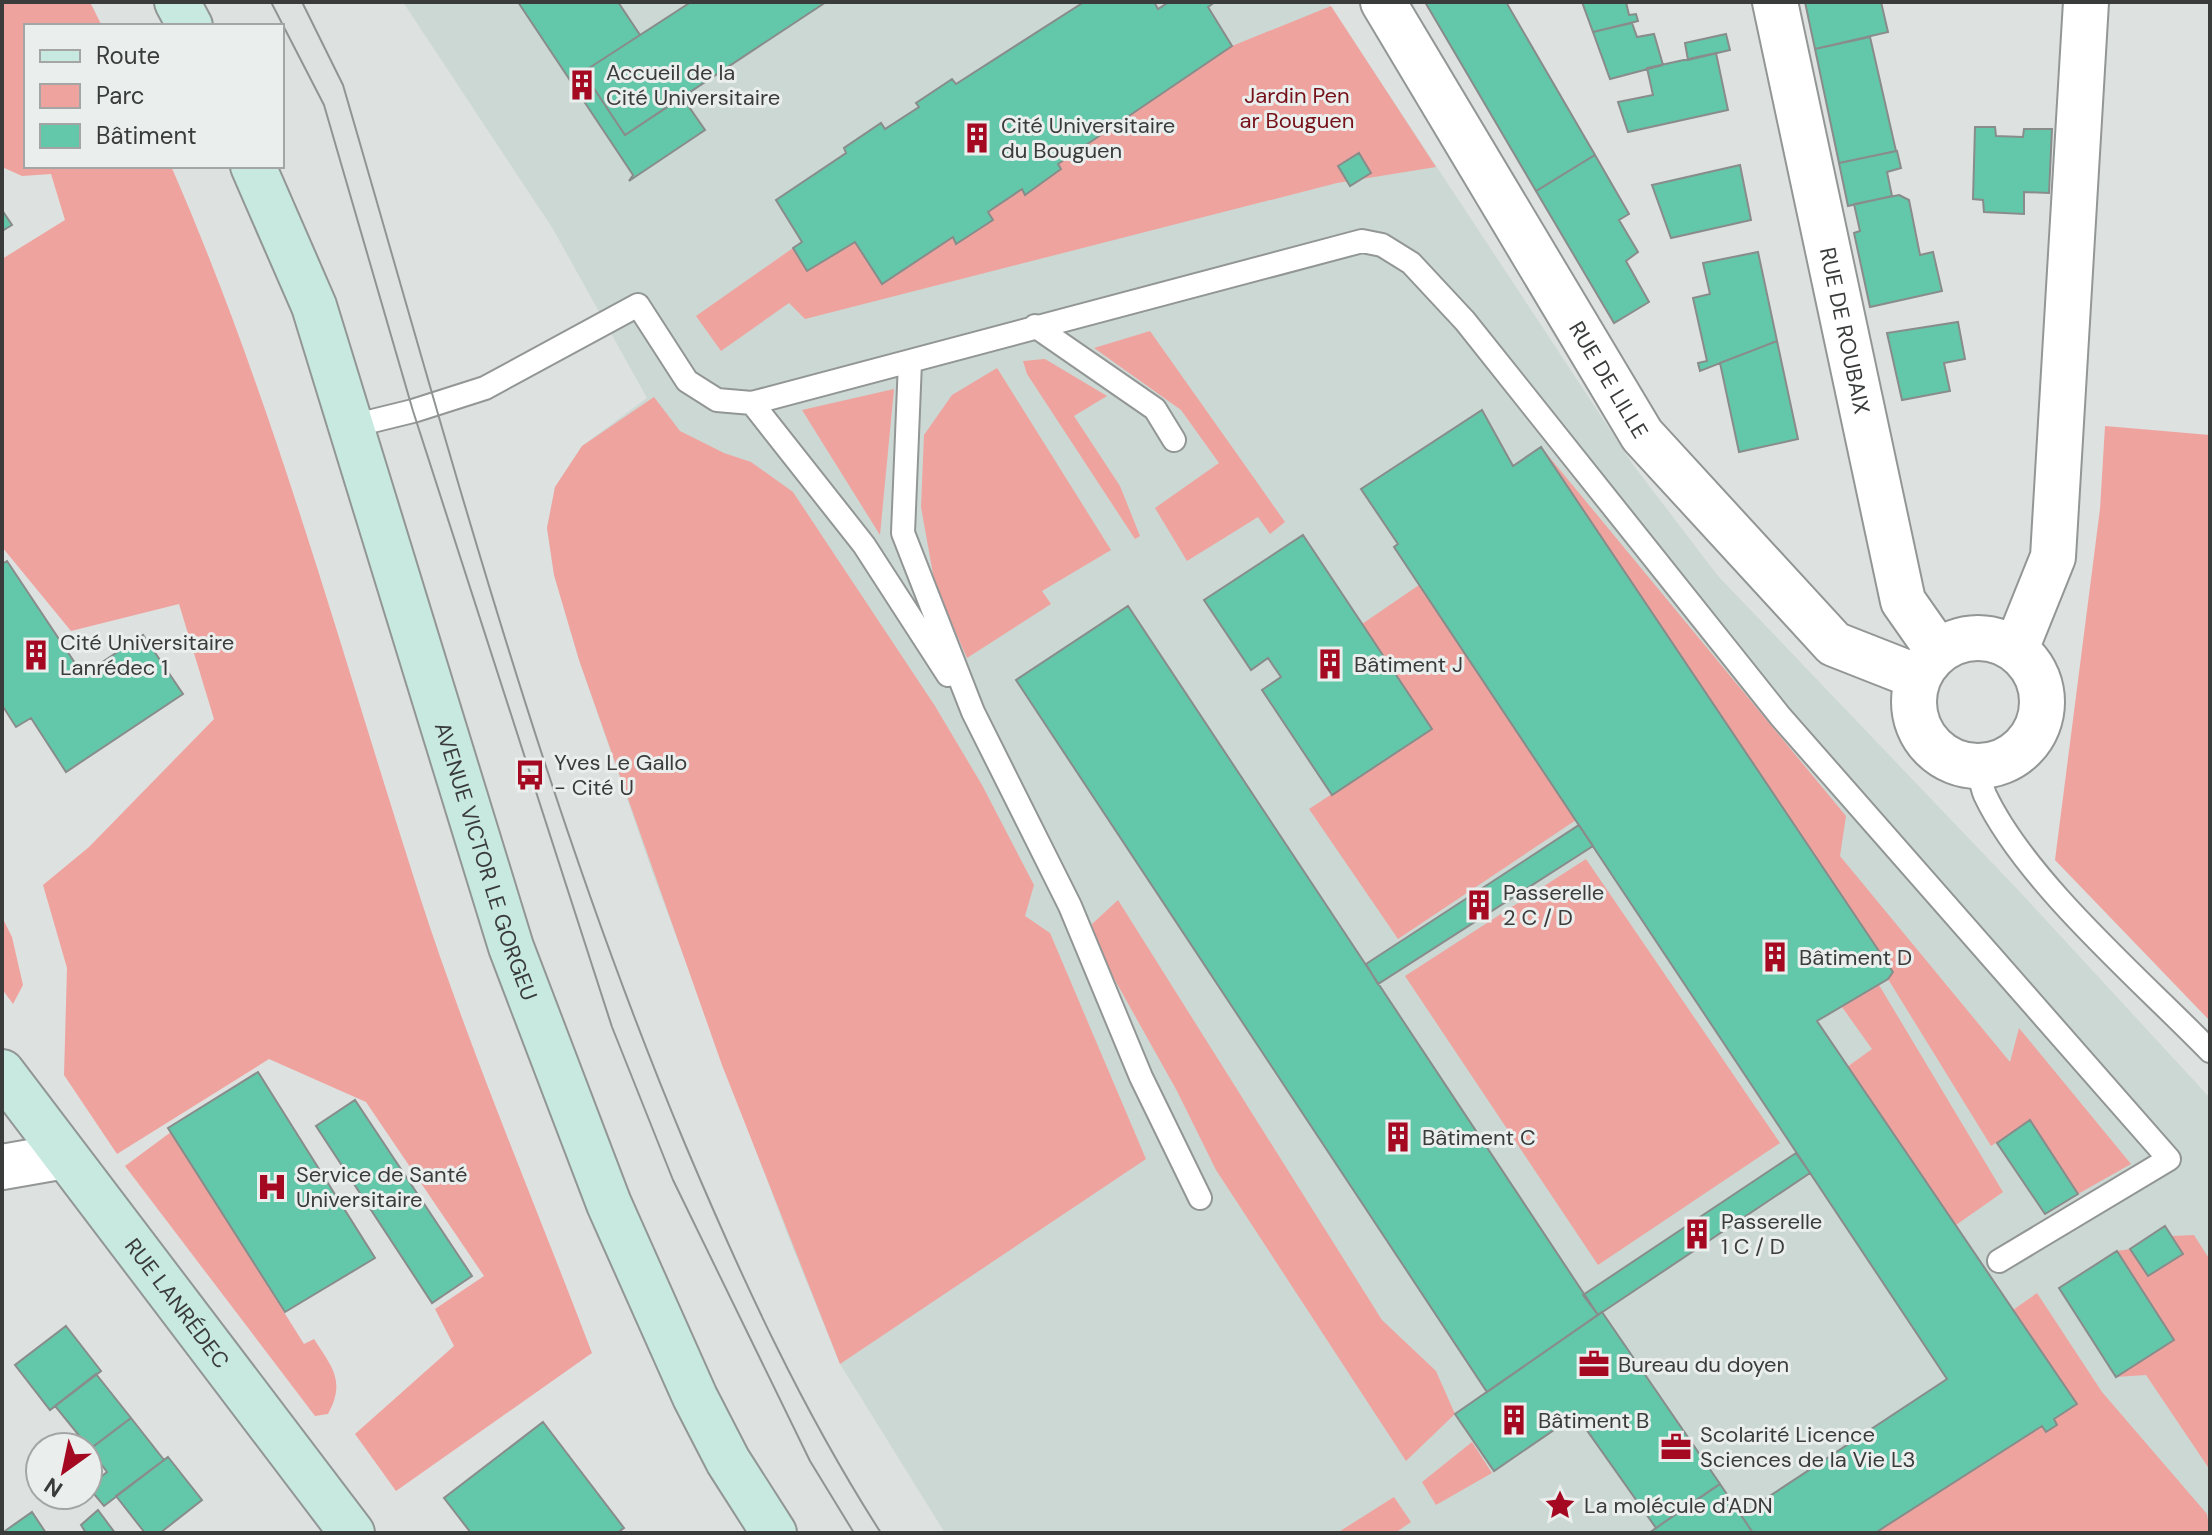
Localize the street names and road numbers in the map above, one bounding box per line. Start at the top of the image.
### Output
street label: RUE DE ROUBAIX [1813,245,1877,417]
street label: RUE DE LILLE [1562,316,1655,444]
street label: AVENUE VICTOR LE GORGEU [428,719,544,1005]
street label: RUE LANRÉDEC [118,1232,236,1374]

